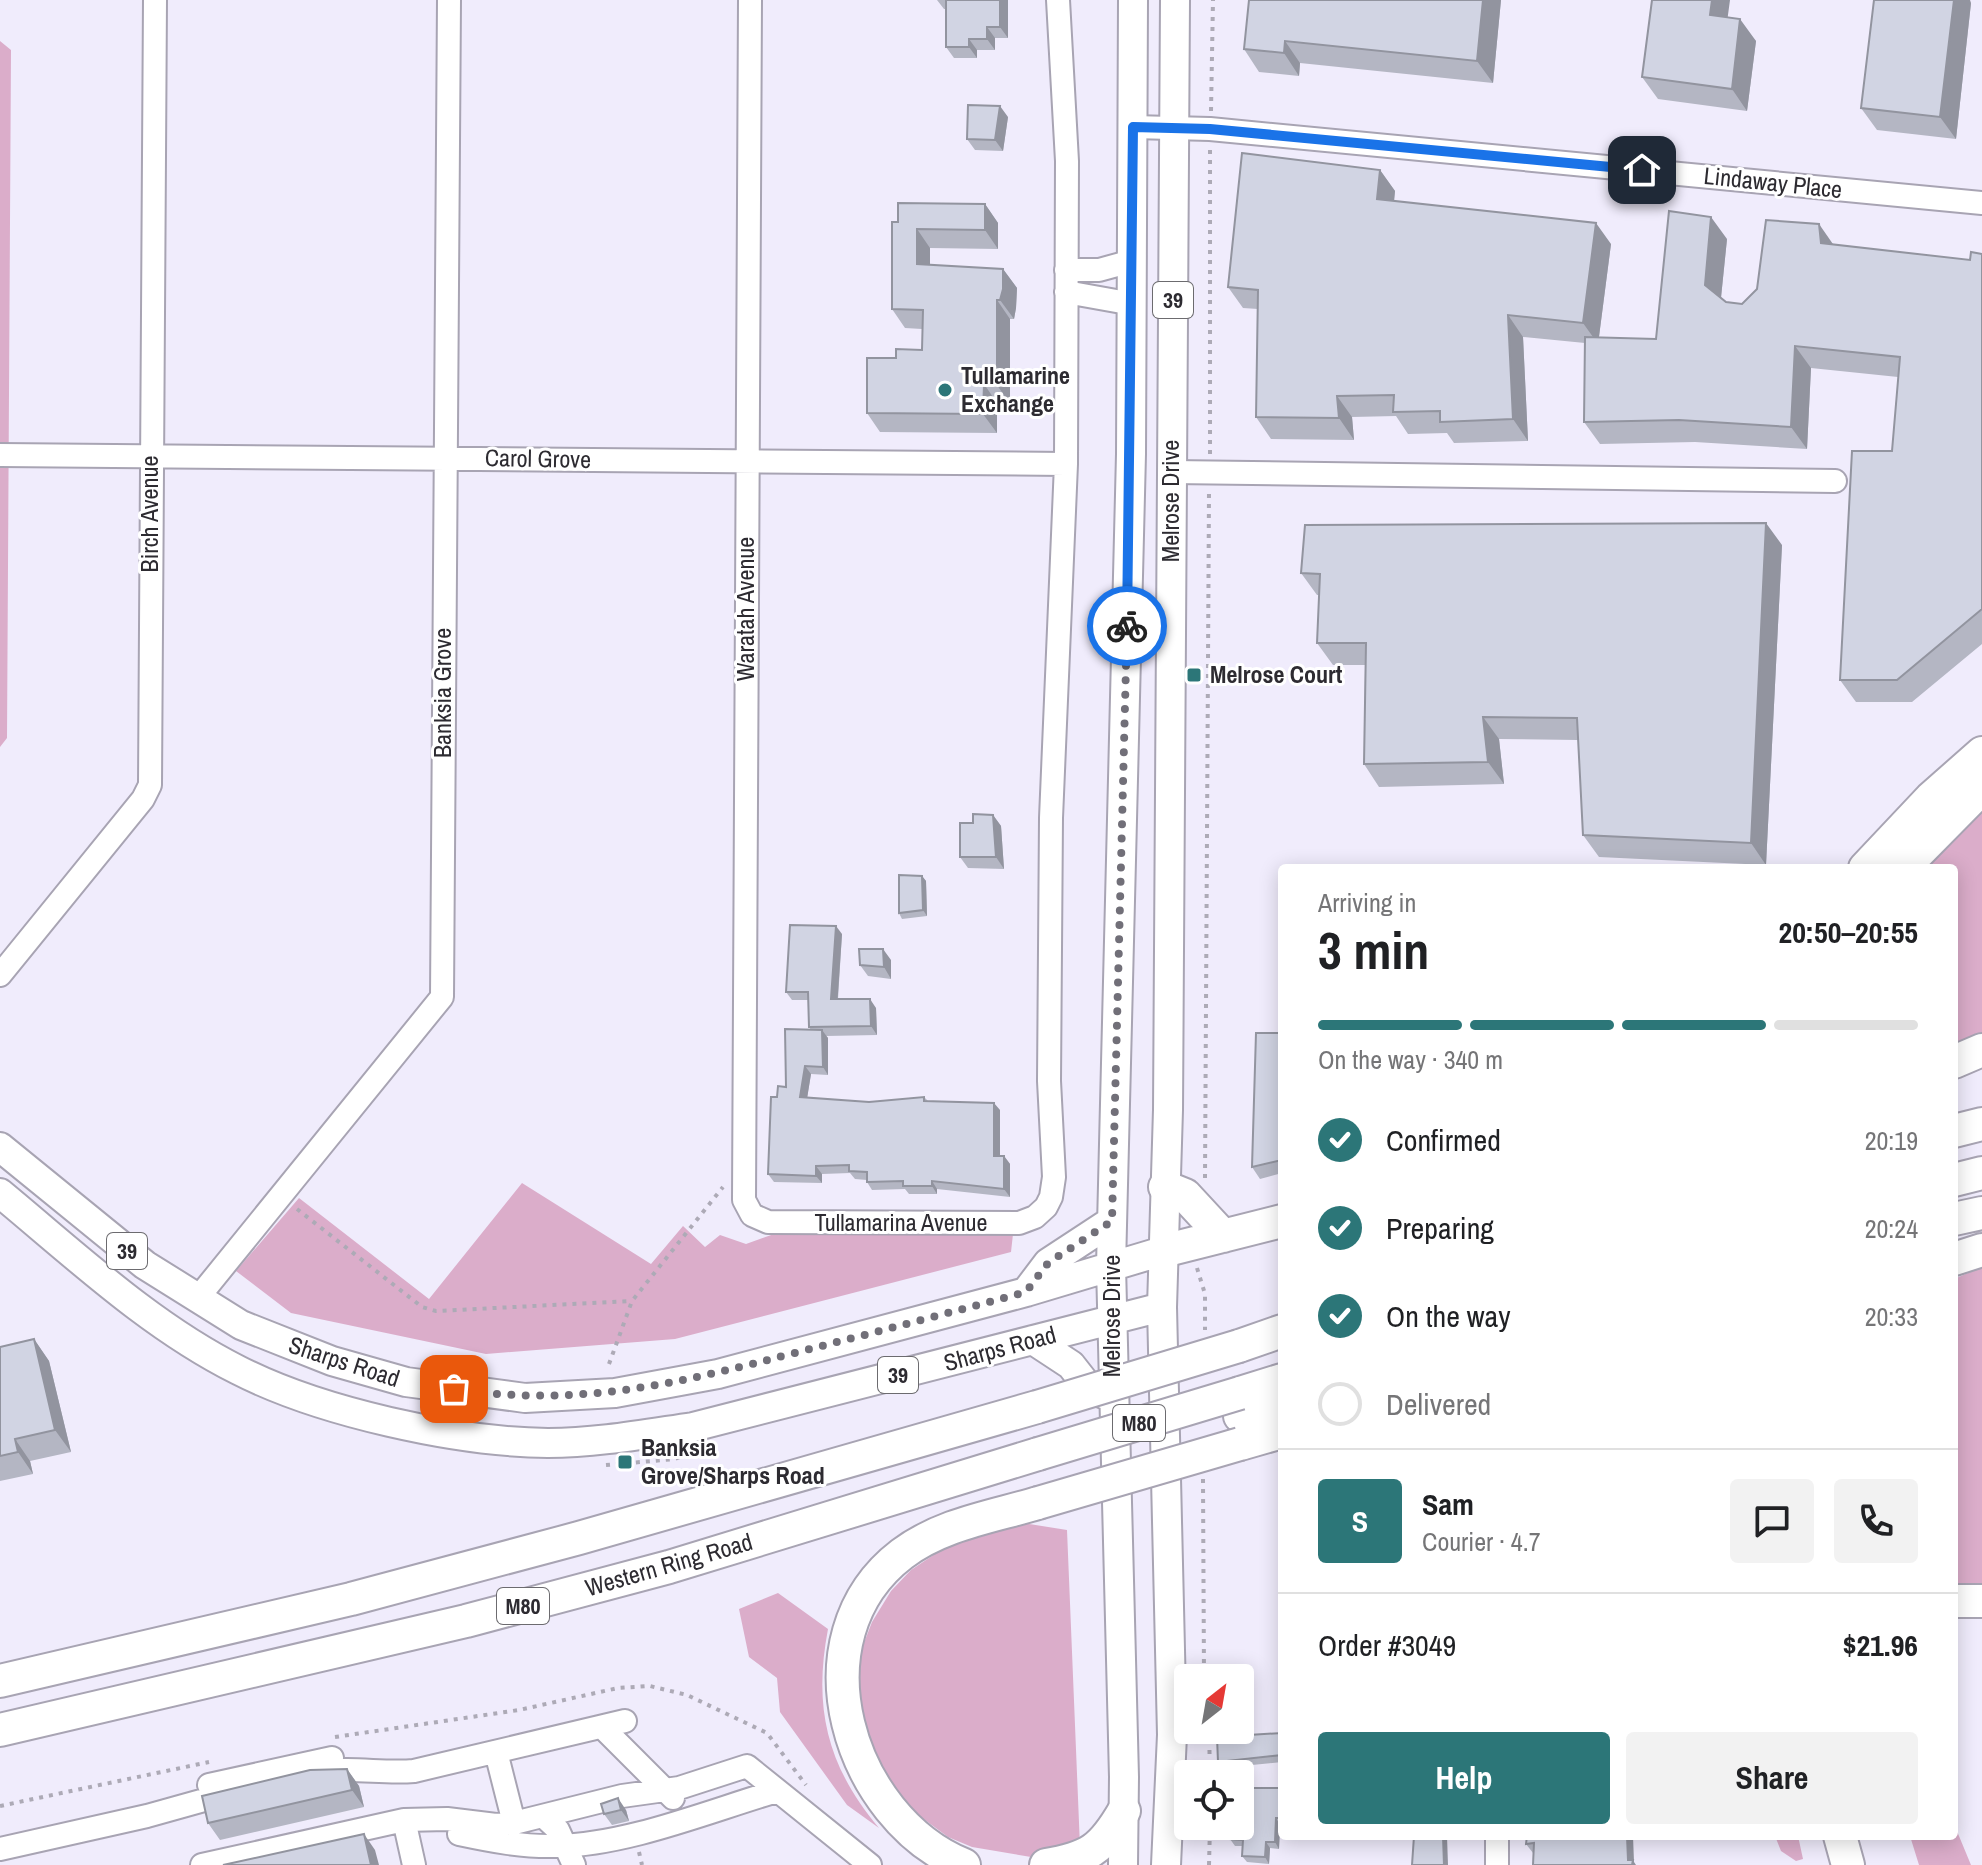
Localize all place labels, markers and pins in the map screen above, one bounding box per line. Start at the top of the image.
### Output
pin [1608,136,1676,204]
place label: Tullamarine Exchange [961,359,1070,419]
marker: Tullamarine Exchange [936,381,954,399]
place label: Melrose Court [1210,658,1343,690]
marker: Melrose Court [1185,666,1203,684]
pin [420,1355,488,1423]
place label: Banksia Grove/Sharps Road [641,1431,825,1491]
marker: Banksia Grove/Sharps Road [616,1453,634,1471]

